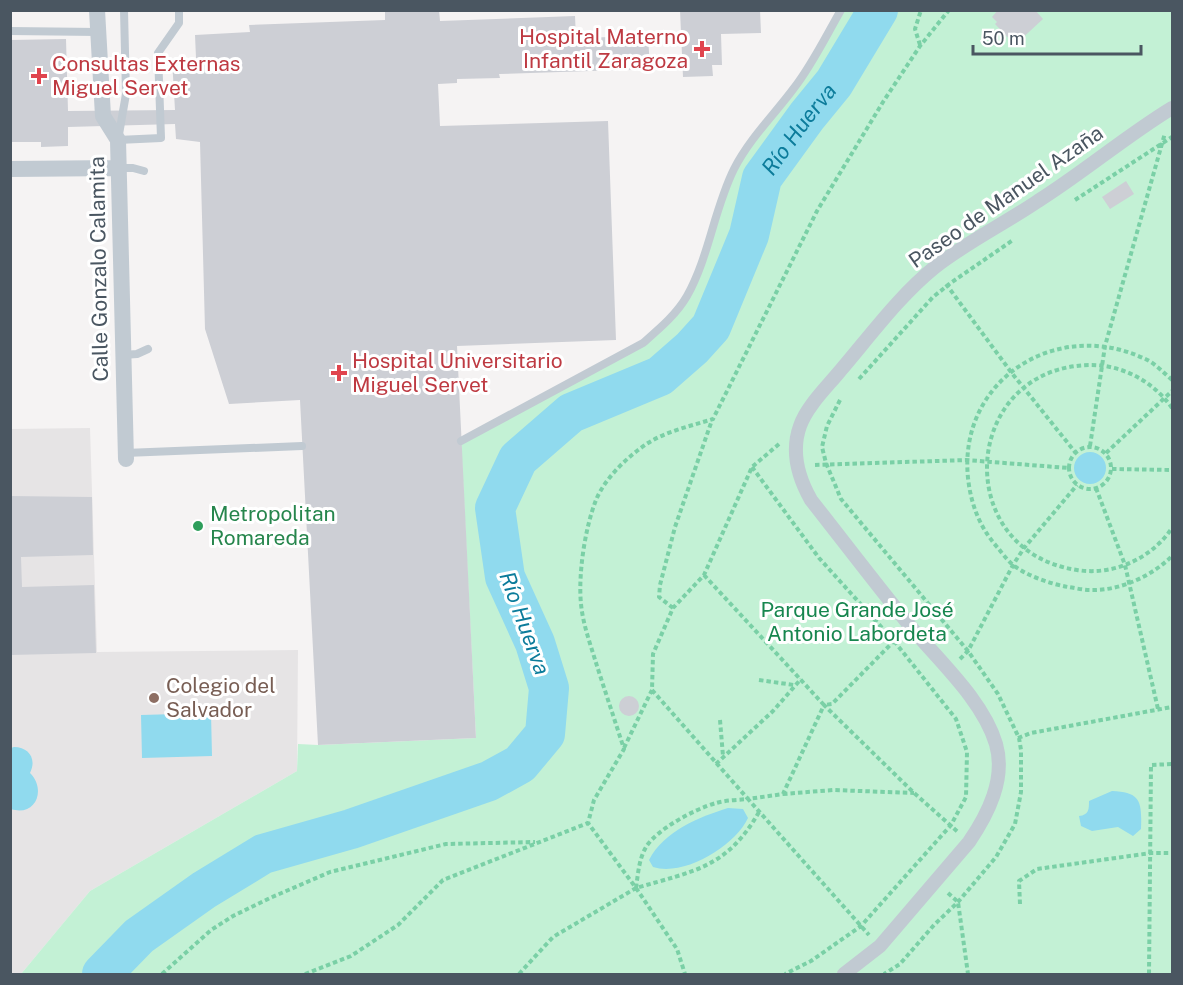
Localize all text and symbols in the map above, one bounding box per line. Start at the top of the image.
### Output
scale bar [973,18,1141,56]
place label: Hospital Materno Infantil Zaragoza [519,24,688,73]
text: 50 m [982,28,1025,49]
marker: Hospital Materno Infantil Zaragoza [693,40,711,58]
place label: Consultas Externas Miguel Servet [52,51,241,100]
marker: Consultas Externas Miguel Servet [30,67,48,85]
water label: Río Huerva [756,78,841,180]
street label: Paseo de Manuel Azaña [904,120,1108,273]
street label: Calle Gonzalo Calamita [84,156,113,382]
place label: Hospital Universitario Miguel Servet [352,348,563,397]
marker: Hospital Universitario Miguel Servet [330,364,348,382]
place label: Metropolitan Romareda [210,501,336,550]
marker: Metropolitan Romareda [191,519,205,533]
water label: Río Huerva [494,568,556,678]
park label: Parque Grande José Antonio Labordeta [760,597,954,646]
place label: Colegio del Salvador [166,673,276,722]
marker: Colegio del Salvador [147,691,161,705]

